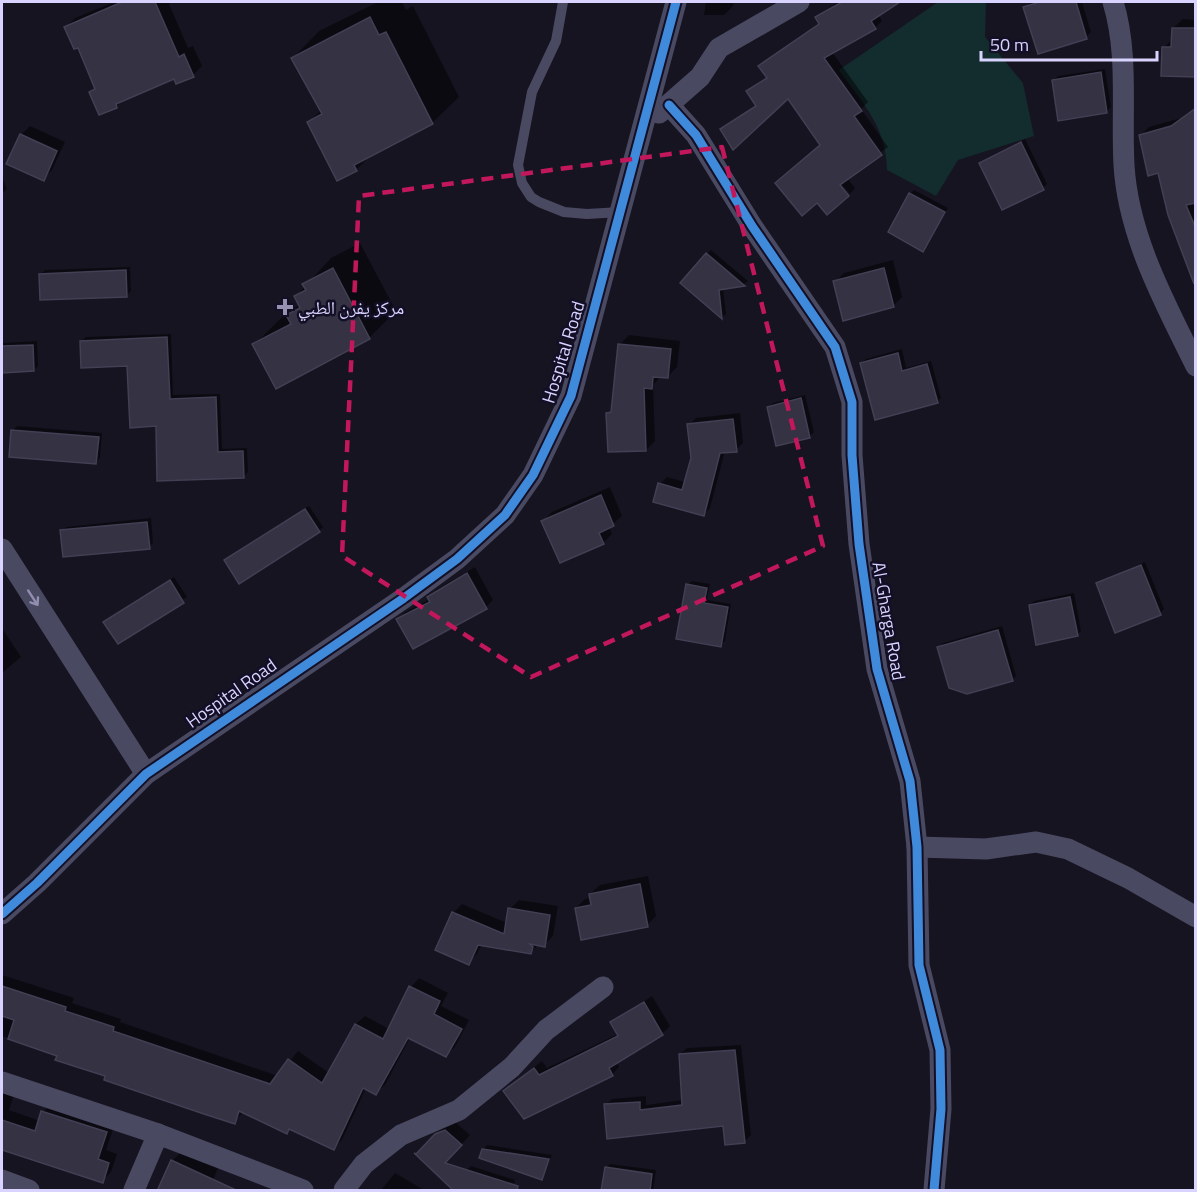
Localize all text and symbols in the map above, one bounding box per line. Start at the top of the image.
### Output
scale bar [981,24,1156,62]
text: 50 m [990,31,1029,58]
place label: مركز يفرن الطبي [298,294,404,322]
street label: Hospital Road [535,297,591,407]
marker: مركز يفرن الطبي [276,298,294,316]
street label: Al-Gharga Road [865,560,913,682]
one-way arrow [27,589,39,606]
street label: Hospital Road [180,652,282,734]

